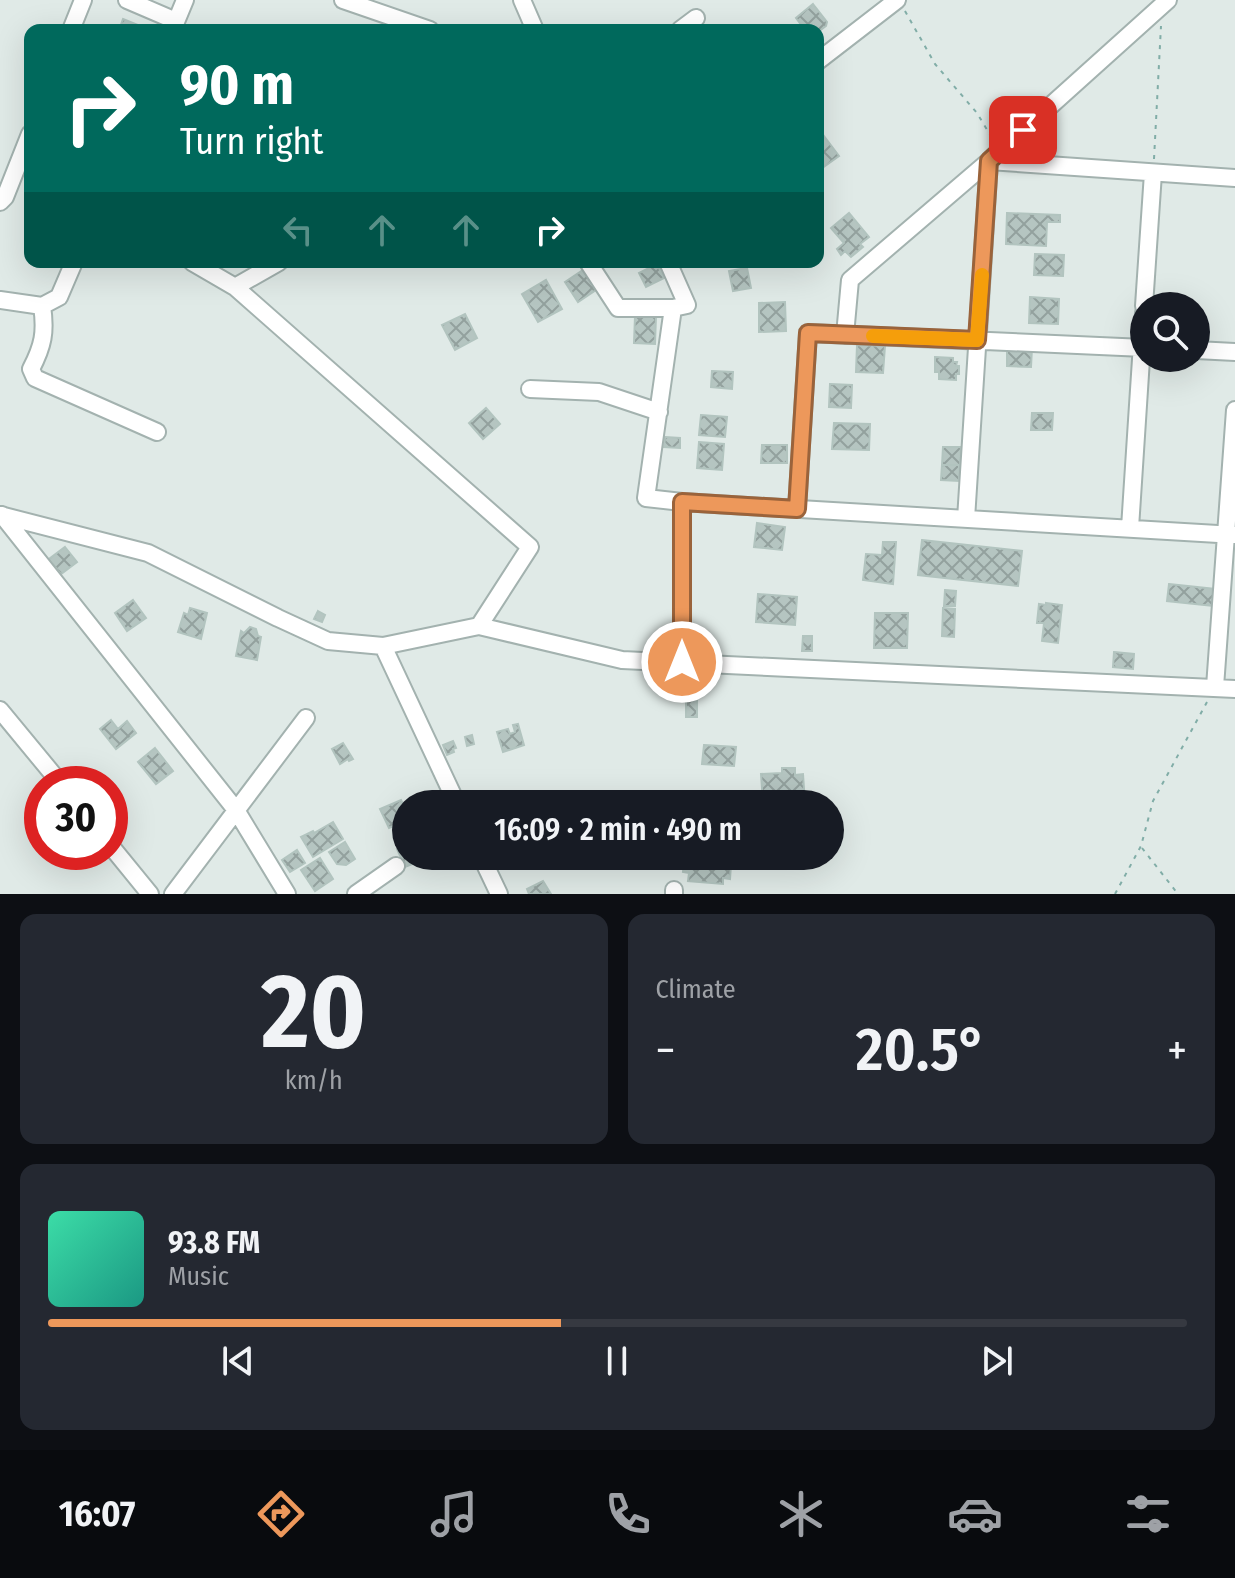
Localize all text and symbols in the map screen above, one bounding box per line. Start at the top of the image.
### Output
text: 90 m [180,52,294,119]
icon: right [48,56,152,160]
pin [989,96,1057,164]
icon: arrive [1001,108,1045,152]
text: Turn right [180,120,323,164]
icon: left [276,208,320,252]
icon: ahead [360,208,404,252]
icon: ahead [444,208,488,252]
icon: right [528,208,572,252]
map controls [1130,292,1210,372]
button: search [1130,292,1210,372]
position arrow [640,620,724,704]
speed limit sign: 30 [24,766,128,870]
text: 16:09 · 2 min · 490 m [494,812,742,848]
text: 20 [261,950,366,1075]
text: Climate [656,974,736,1005]
text: 20.5° [856,1014,986,1086]
text: − [656,1024,675,1077]
text: + [1167,1024,1187,1077]
text: km/h [285,1065,343,1096]
text: 93.8 FM [168,1225,260,1261]
text: Music [168,1261,229,1292]
icon: previous [216,1339,260,1383]
icon: pause [595,1339,639,1383]
icon: next [975,1339,1019,1383]
icon: directions [253,1486,309,1542]
icon: music [426,1486,482,1542]
icon: phone [600,1486,656,1542]
icon: climate [773,1486,829,1542]
icon: car [947,1486,1003,1542]
icon: filters [1120,1486,1176,1542]
text: 16:07 [59,1492,135,1536]

